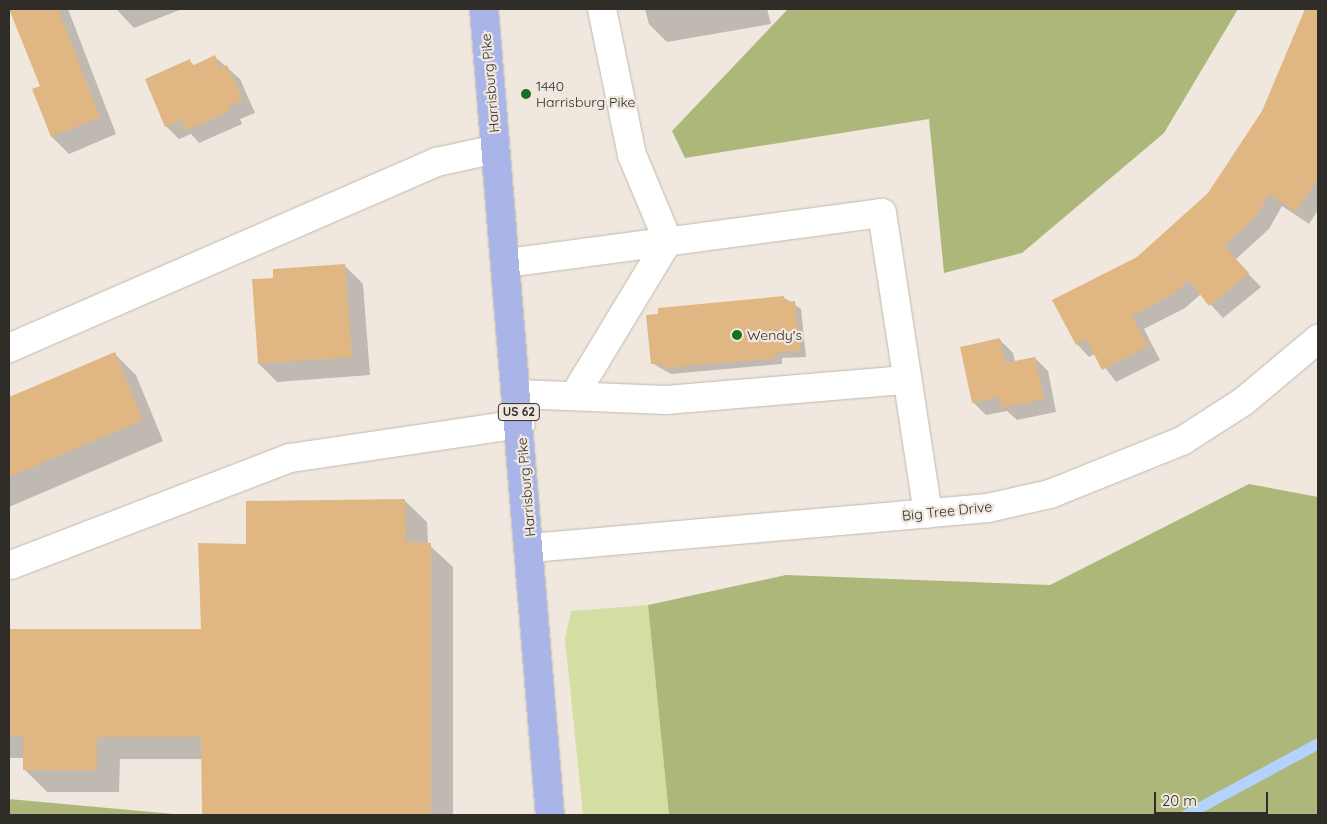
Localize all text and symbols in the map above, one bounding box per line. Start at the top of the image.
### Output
street label: Harrisburg Pike [477,33,503,133]
place label: 1440 Harrisburg Pike [536,78,636,110]
marker: 1440 Harrisburg Pike [520,88,532,100]
place label: Wendy's [747,327,802,343]
marker: Wendy's [731,329,743,341]
road number: US 62 [498,402,540,422]
street label: Harrisburg Pike [513,437,539,537]
street label: Big Tree Drive [901,498,993,524]
scale bar [1157,782,1271,814]
text: 20 m [1162,791,1197,810]

